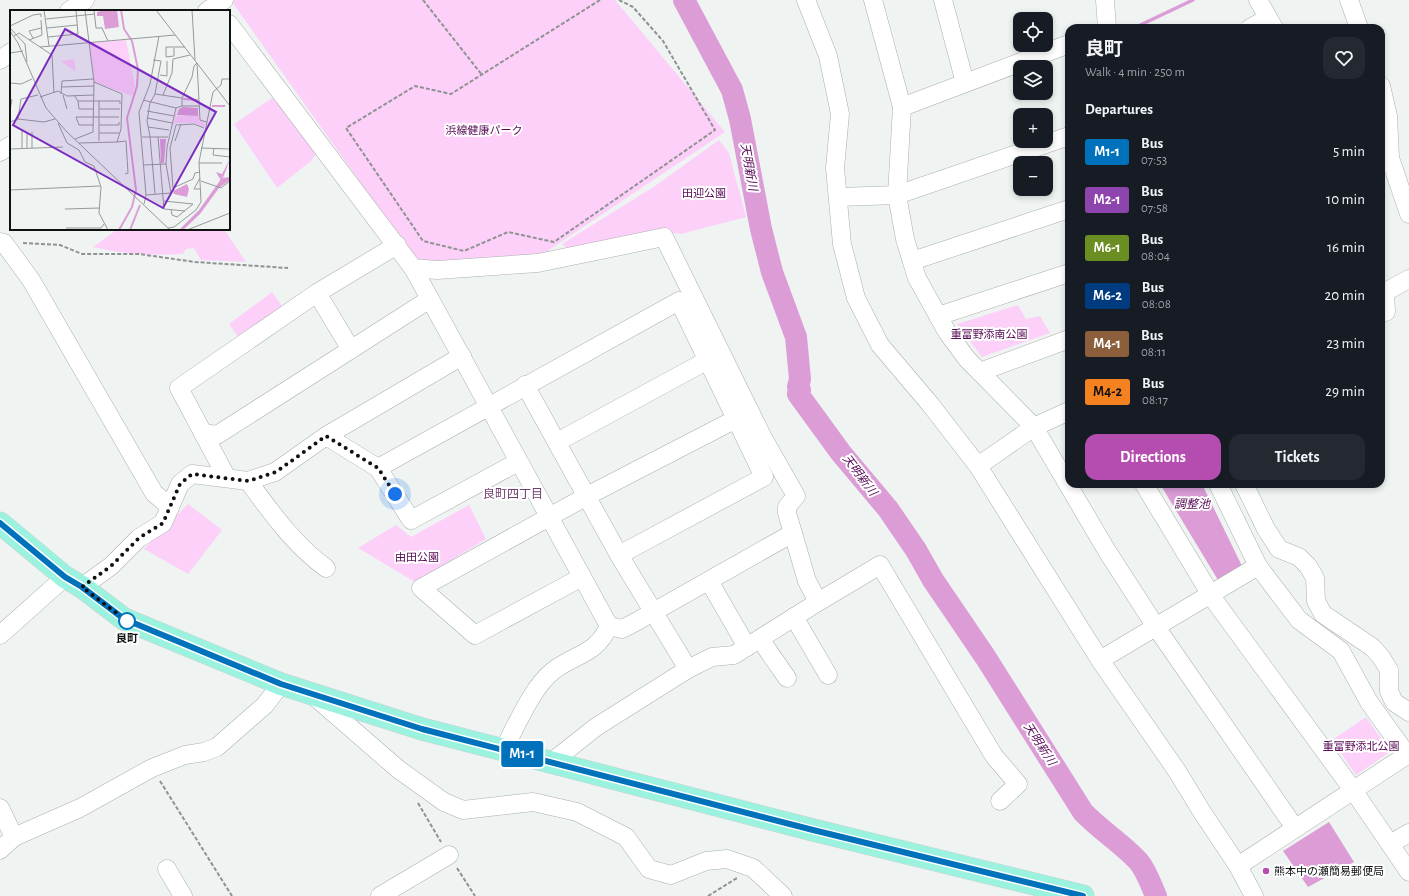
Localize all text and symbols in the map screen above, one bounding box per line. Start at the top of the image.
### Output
inset map [10,10,230,230]
map controls [1013,12,1053,196]
button: locate [1013,12,1053,52]
button: heart [1323,37,1365,79]
text: 良町 [1085,40,1123,59]
button: layers [1013,60,1053,100]
text: Walk · 4 min · 250 m [1085,66,1185,79]
text: Departures [1085,102,1153,117]
button: + [1013,108,1053,148]
park label: 浜線健康パーク [446,124,523,136]
text: Bus [1141,136,1163,151]
water label: 天明新川 [739,142,760,194]
text: 5 min [1333,144,1365,159]
text: M1-1 [1094,145,1120,159]
text: 07:53 [1141,154,1167,167]
button: − [1013,156,1053,196]
text: Bus [1141,184,1163,199]
park label: 田迎公園 [682,187,726,199]
text: 10 min [1326,192,1365,207]
text: M2-1 [1093,193,1121,207]
text: 07:58 [1141,202,1168,215]
text: Bus [1141,232,1163,247]
text: 16 min [1327,240,1365,255]
text: M6-1 [1093,241,1121,255]
text: 08:04 [1141,250,1170,263]
text: Bus [1142,280,1164,295]
text: 20 min [1324,288,1365,303]
text: M6-2 [1093,289,1122,303]
text: 08:08 [1142,298,1171,311]
park label: 重富野添南公園 [951,328,1028,340]
text: Bus [1141,328,1163,343]
text: 23 min [1326,336,1365,351]
text: M4-1 [1093,337,1121,351]
text: 08:11 [1141,346,1166,359]
text: Bus [1142,376,1164,391]
text: 29 min [1325,384,1365,399]
text: M4-2 [1093,385,1122,399]
text: 08:17 [1142,394,1168,407]
button: Directions [1085,434,1221,480]
button: Tickets [1229,434,1365,480]
water label: 天明新川 [841,452,881,499]
your location [385,484,405,504]
district label: 良町四丁目 [483,488,543,500]
water label: 調整池 [1174,497,1211,510]
park label: 由田公園 [395,551,439,563]
marker: 良町 [118,612,136,630]
place label: 良町 [116,633,138,644]
water label: 天明新川 [1022,720,1060,769]
park label: 重富野添北公園 [1323,740,1400,752]
line badge: M1-1 [494,741,550,767]
text: M1-1 [509,747,535,761]
place label: 熊本中の瀬簡易郵便局 [1274,865,1384,877]
marker: 熊本中の瀬簡易郵便局 [1261,866,1271,876]

